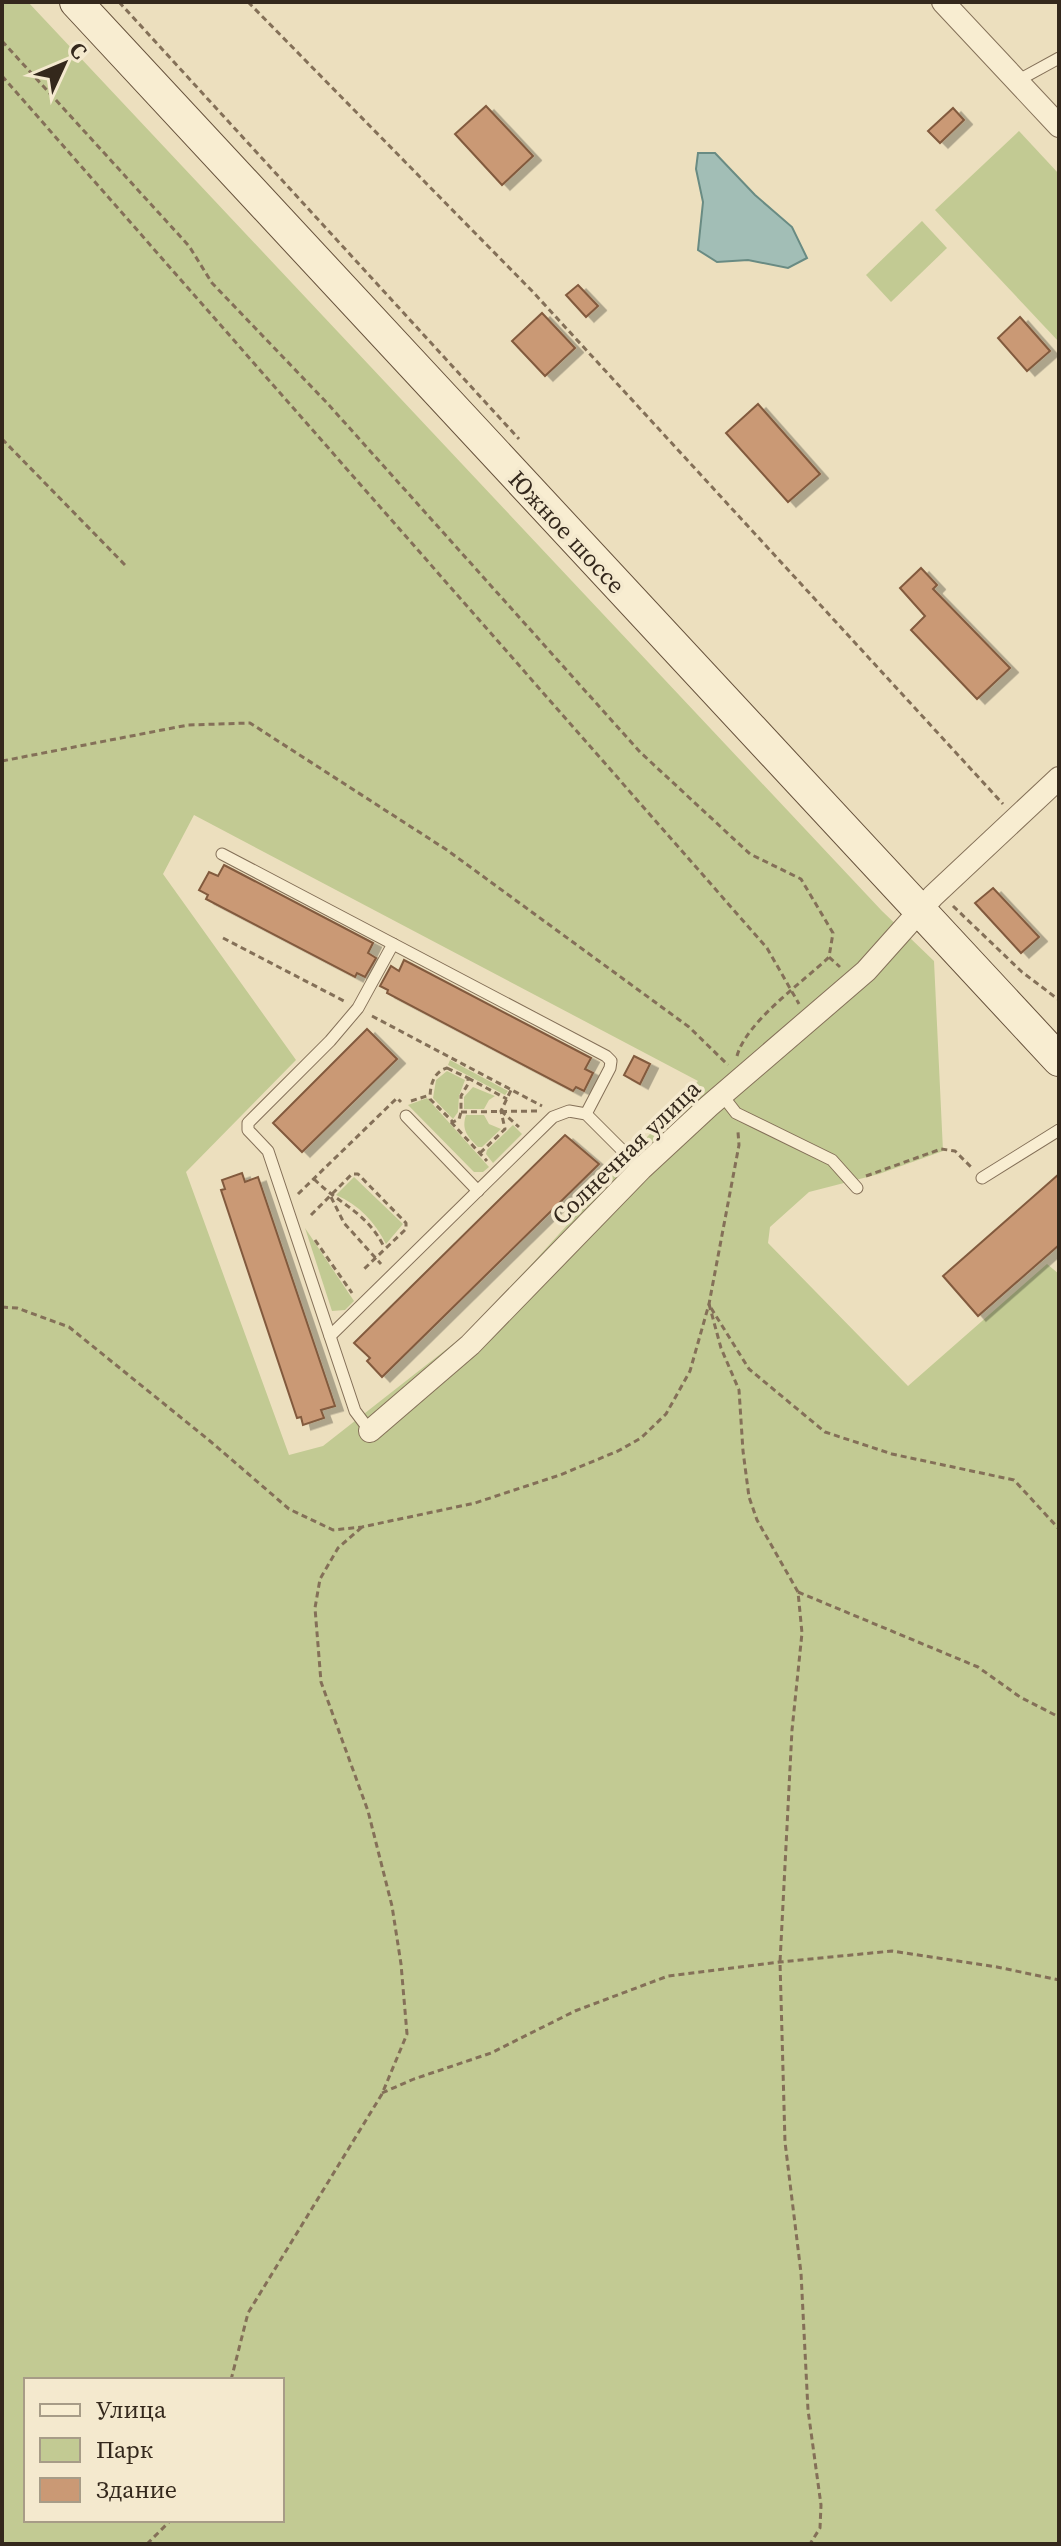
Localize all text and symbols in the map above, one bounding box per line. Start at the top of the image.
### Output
north arrow [24,24,104,104]
text: С [63,35,94,66]
street label: Южное шоссе [501,463,633,601]
street label: Солнечная улица [544,1072,708,1232]
legend [24,2378,284,2522]
text: Улица [96,2393,167,2426]
text: Парк [96,2433,153,2466]
text: Здание [96,2473,177,2506]

